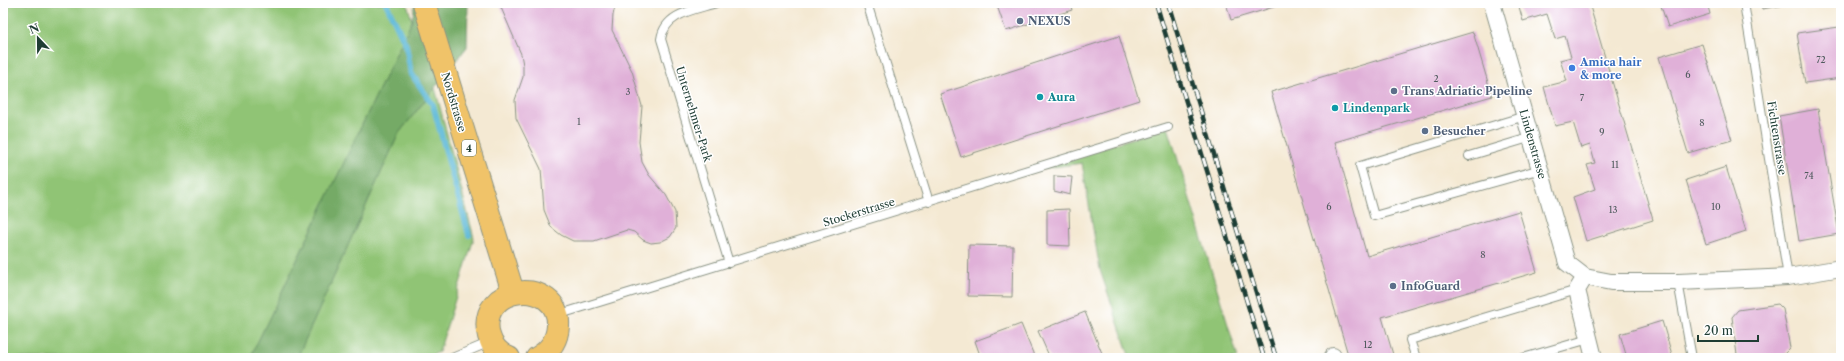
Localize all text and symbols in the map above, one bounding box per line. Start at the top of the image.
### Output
place label: NEXUS [1028,14,1071,28]
marker: NEXUS [1015,16,1025,26]
north arrow [18,18,58,58]
text: N [27,20,42,37]
house number: 72 [1816,54,1826,65]
place label: Amica hair & more [1579,55,1642,82]
marker: Amica hair & more [1567,63,1577,73]
street label: Unternehmer-Park [673,65,715,164]
house number: 6 [1685,69,1691,80]
street label: Nordstrasse [438,71,470,133]
house number: 2 [1433,73,1439,84]
place label: Trans Adriatic Pipeline [1402,84,1533,98]
house number: 3 [626,86,631,97]
marker: Trans Adriatic Pipeline [1389,86,1399,96]
place label: Aura [1047,90,1076,104]
marker: Aura [1035,92,1045,102]
house number: 7 [1580,92,1585,103]
street label: Fichtenstrasse [1764,100,1790,176]
place label: Lindenpark [1343,101,1411,115]
marker: Lindenpark [1330,103,1340,113]
street label: Lindenstrasse [1516,107,1550,181]
house number: 1 [577,116,581,127]
house number: 8 [1699,117,1705,128]
place label: Besucher [1433,124,1486,138]
marker: Besucher [1420,126,1430,136]
house number: 9 [1599,126,1605,137]
road number: 4 [462,140,476,156]
house number: 11 [1611,159,1619,170]
house number: 74 [1804,170,1814,181]
street label: Stockerstrasse [821,194,897,230]
house number: 6 [1326,201,1332,212]
house number: 10 [1711,201,1721,212]
house number: 13 [1609,204,1617,215]
house number: 8 [1480,249,1486,260]
place label: InfoGuard [1401,279,1461,293]
marker: InfoGuard [1388,281,1398,291]
scale bar [1698,317,1758,343]
text: 20 m [1704,323,1733,338]
house number: 12 [1364,339,1372,350]

